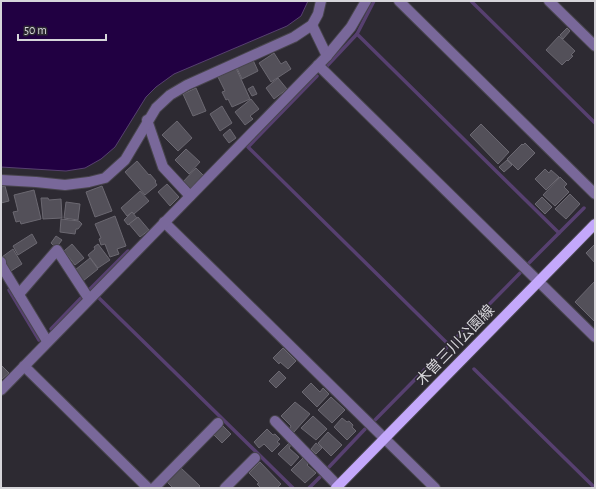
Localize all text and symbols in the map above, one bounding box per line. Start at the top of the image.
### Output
scale bar [18,16,106,42]
text: 50 m [24,24,47,36]
street label: 木曽三川公園線 [413,302,497,388]

